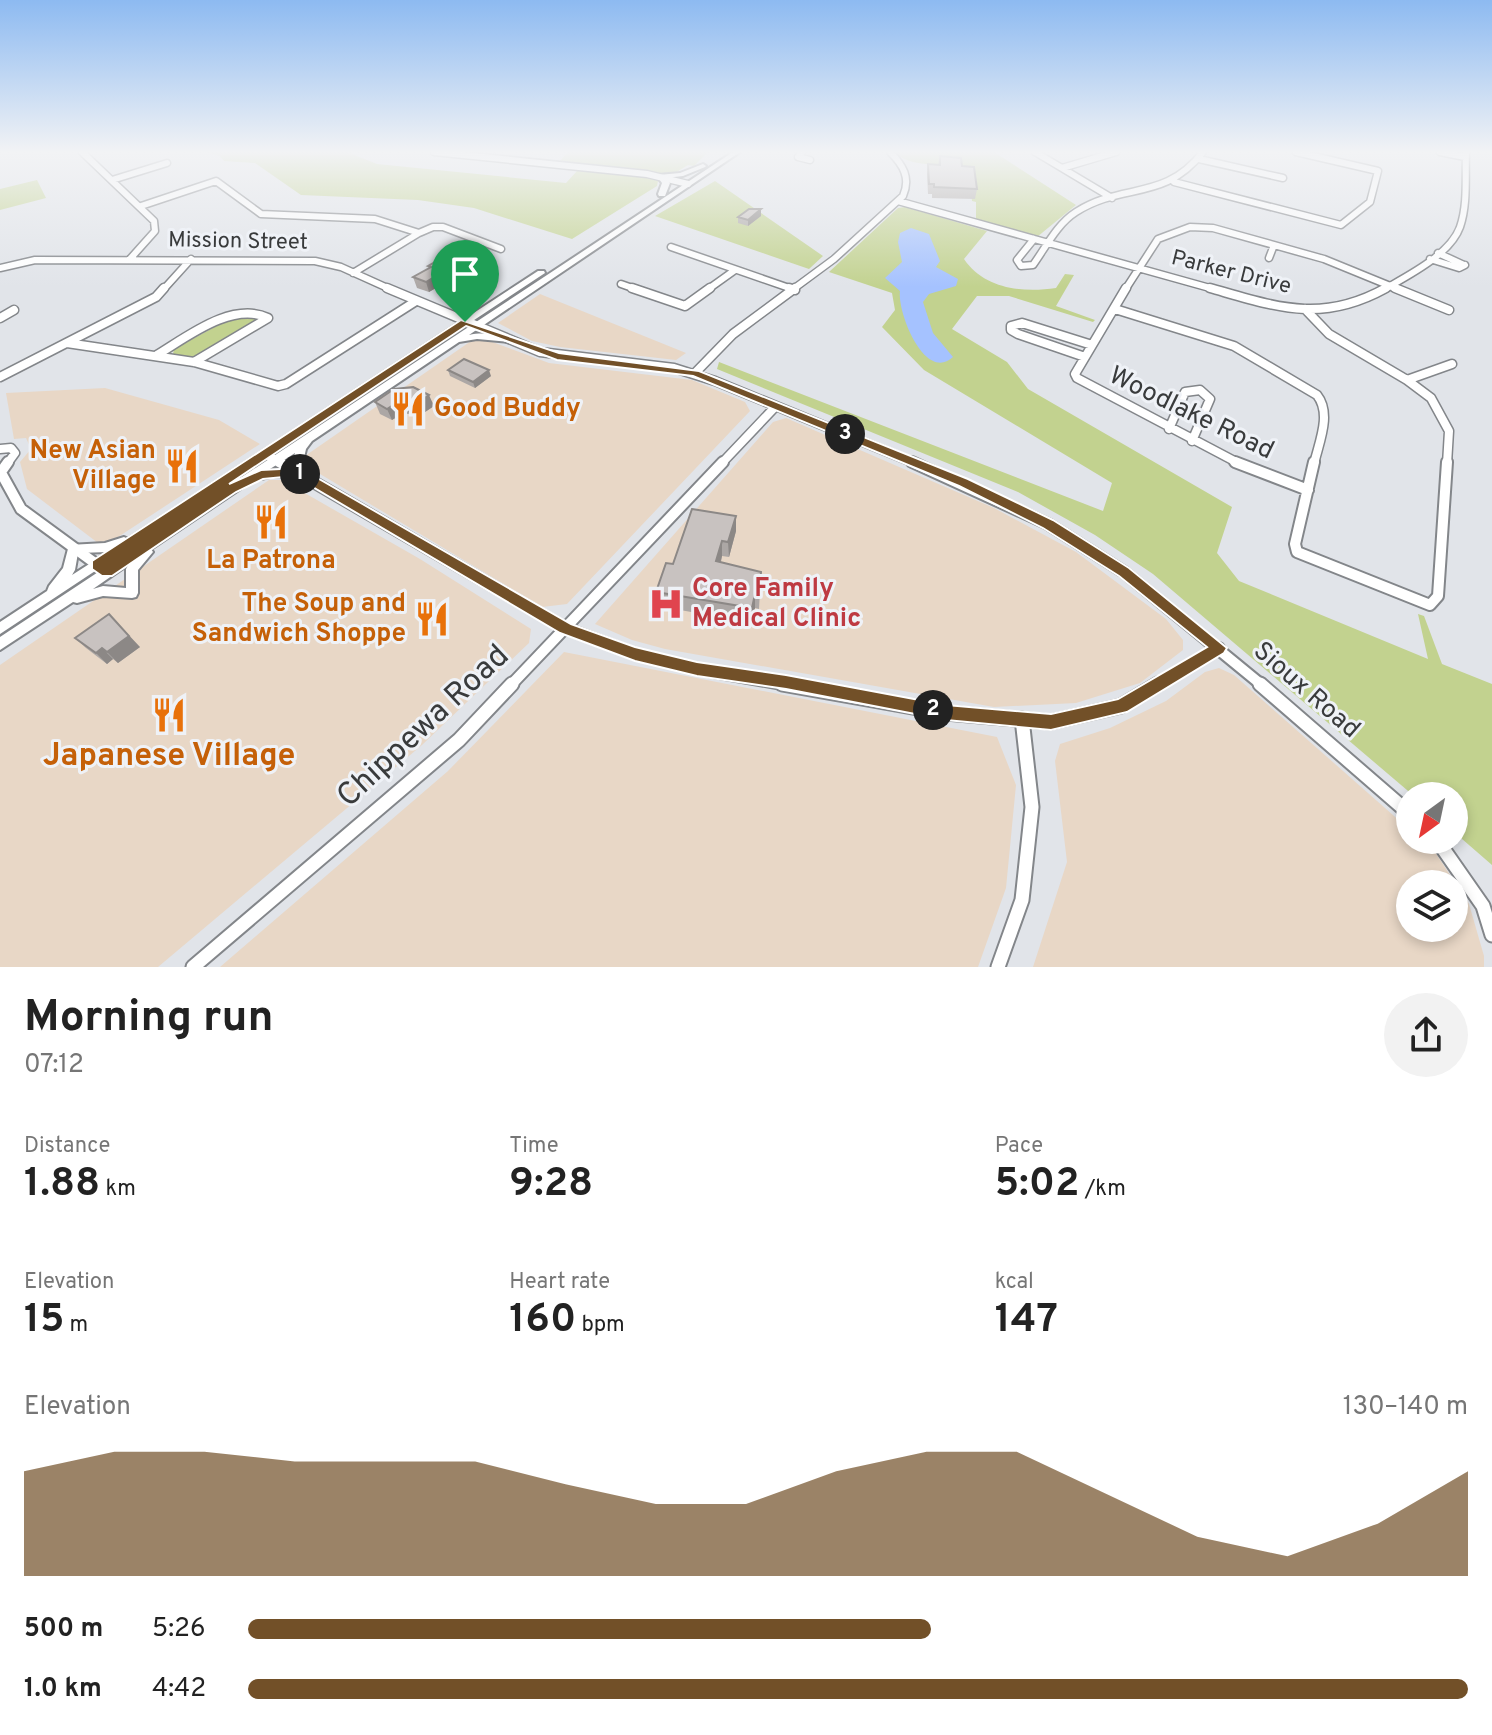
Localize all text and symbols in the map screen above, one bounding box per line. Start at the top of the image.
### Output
street label: Mission Street [168,227,308,257]
pin [431,240,499,322]
street label: Parker Drive [1168,245,1294,301]
icon: arrive [443,252,487,296]
street label: Woodlake Road [1103,360,1279,468]
restaurant icon: Good Buddy [389,390,427,428]
place label: Good Buddy [434,393,581,426]
pin: 3 [825,414,865,454]
text: 3 [838,420,852,447]
place label: New Asian Village [29,435,156,498]
restaurant icon: New Asian Village [163,447,201,485]
pin: 1 [280,454,320,494]
text: 1 [296,460,304,487]
restaurant icon: La Patrona [252,503,290,541]
place label: La Patrona [206,545,336,578]
place label: Core Family Medical Clinic [692,573,861,636]
hospital icon: Core Family Medical Clinic [647,585,685,623]
place label: The Soup and Sandwich Shoppe [192,588,406,651]
restaurant icon: The Soup and Sandwich Shoppe [413,600,451,638]
street label: Sioux Road [1246,635,1366,747]
street label: Chippewa Road [329,637,519,817]
pin: 2 [913,690,953,730]
restaurant icon: Japanese Village [150,696,188,734]
text: 2 [926,696,940,723]
place label: Japanese Village [43,737,295,777]
north arrow [1396,782,1468,854]
map controls [1396,782,1468,942]
button: layers [1396,870,1468,942]
text: Morning run [24,991,274,1047]
button: share [1384,993,1468,1077]
text: 07:12 [24,1049,84,1082]
text: Distance [24,1133,110,1160]
text: Time [509,1133,559,1160]
text: Pace [995,1133,1043,1160]
text: 1.88 [24,1160,100,1210]
text: 9:28 [509,1160,593,1210]
text: 5:02 [995,1160,1080,1210]
text: km [100,1176,136,1203]
text: /km [1080,1176,1126,1203]
text: Elevation [24,1269,114,1296]
text: Heart rate [509,1269,610,1296]
text: kcal [995,1269,1034,1296]
text: 15 [24,1296,64,1346]
text: 160 [509,1296,576,1346]
text: 147 [995,1296,1058,1346]
text: m [64,1312,88,1339]
text: bpm [576,1312,625,1339]
text: Elevation [24,1391,131,1424]
text: 130–140 m [1343,1391,1468,1424]
text: 500 m [24,1613,103,1646]
text: 5:26 [152,1613,205,1646]
text: 1.0 km [24,1673,102,1706]
text: 4:42 [152,1673,206,1706]

